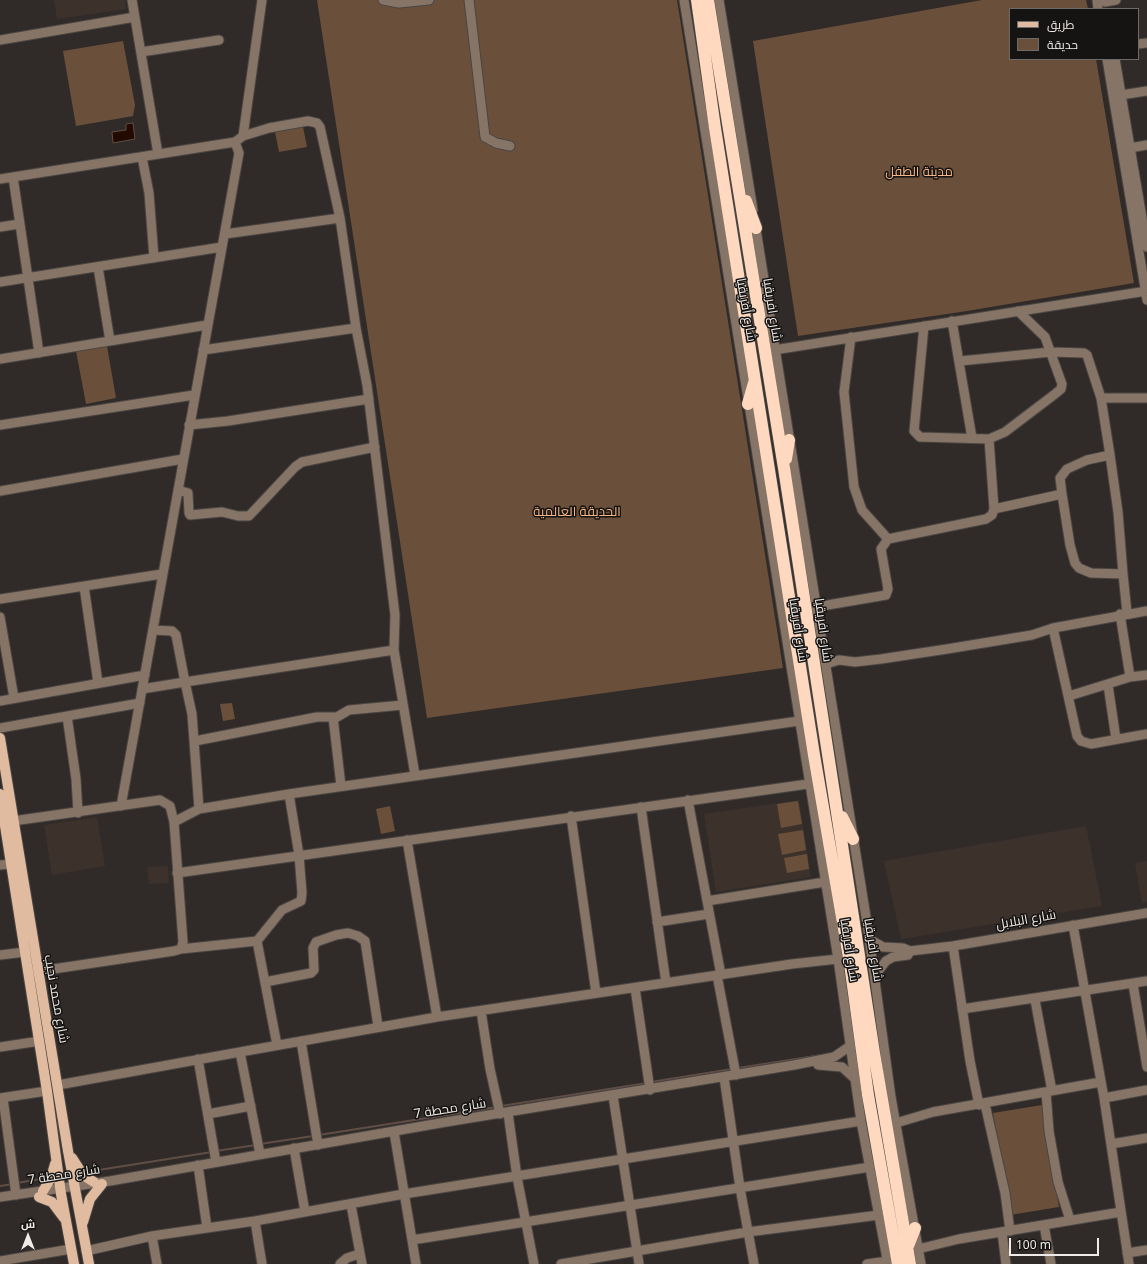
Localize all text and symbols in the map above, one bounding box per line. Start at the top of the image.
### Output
legend [1009,8,1139,60]
text: طريق [1047,16,1074,33]
text: حديقة [1047,36,1078,53]
park label: مدينة الطفل [885,164,953,180]
street label: شارع أفريقيا [733,277,759,343]
street label: شارع افريقيا [759,277,785,343]
park label: الحديقة العالمية [533,504,621,520]
street label: شارع أفريقيا [785,597,811,663]
street label: شارع افريقيا [811,597,835,663]
street label: شارع البلابل [995,907,1057,933]
street label: شارع أفريقيا [836,917,862,983]
street label: شارع افريقيا [860,917,886,983]
street label: شارع محمد نجيب [41,954,71,1044]
street label: شارع محطة 7 [413,1096,487,1122]
street label: شارع محطة 7 [27,1162,101,1188]
north arrow [8,1216,48,1256]
text: ش [21,1216,35,1231]
scale bar [1011,1230,1101,1256]
text: 100 m [1016,1236,1051,1253]

